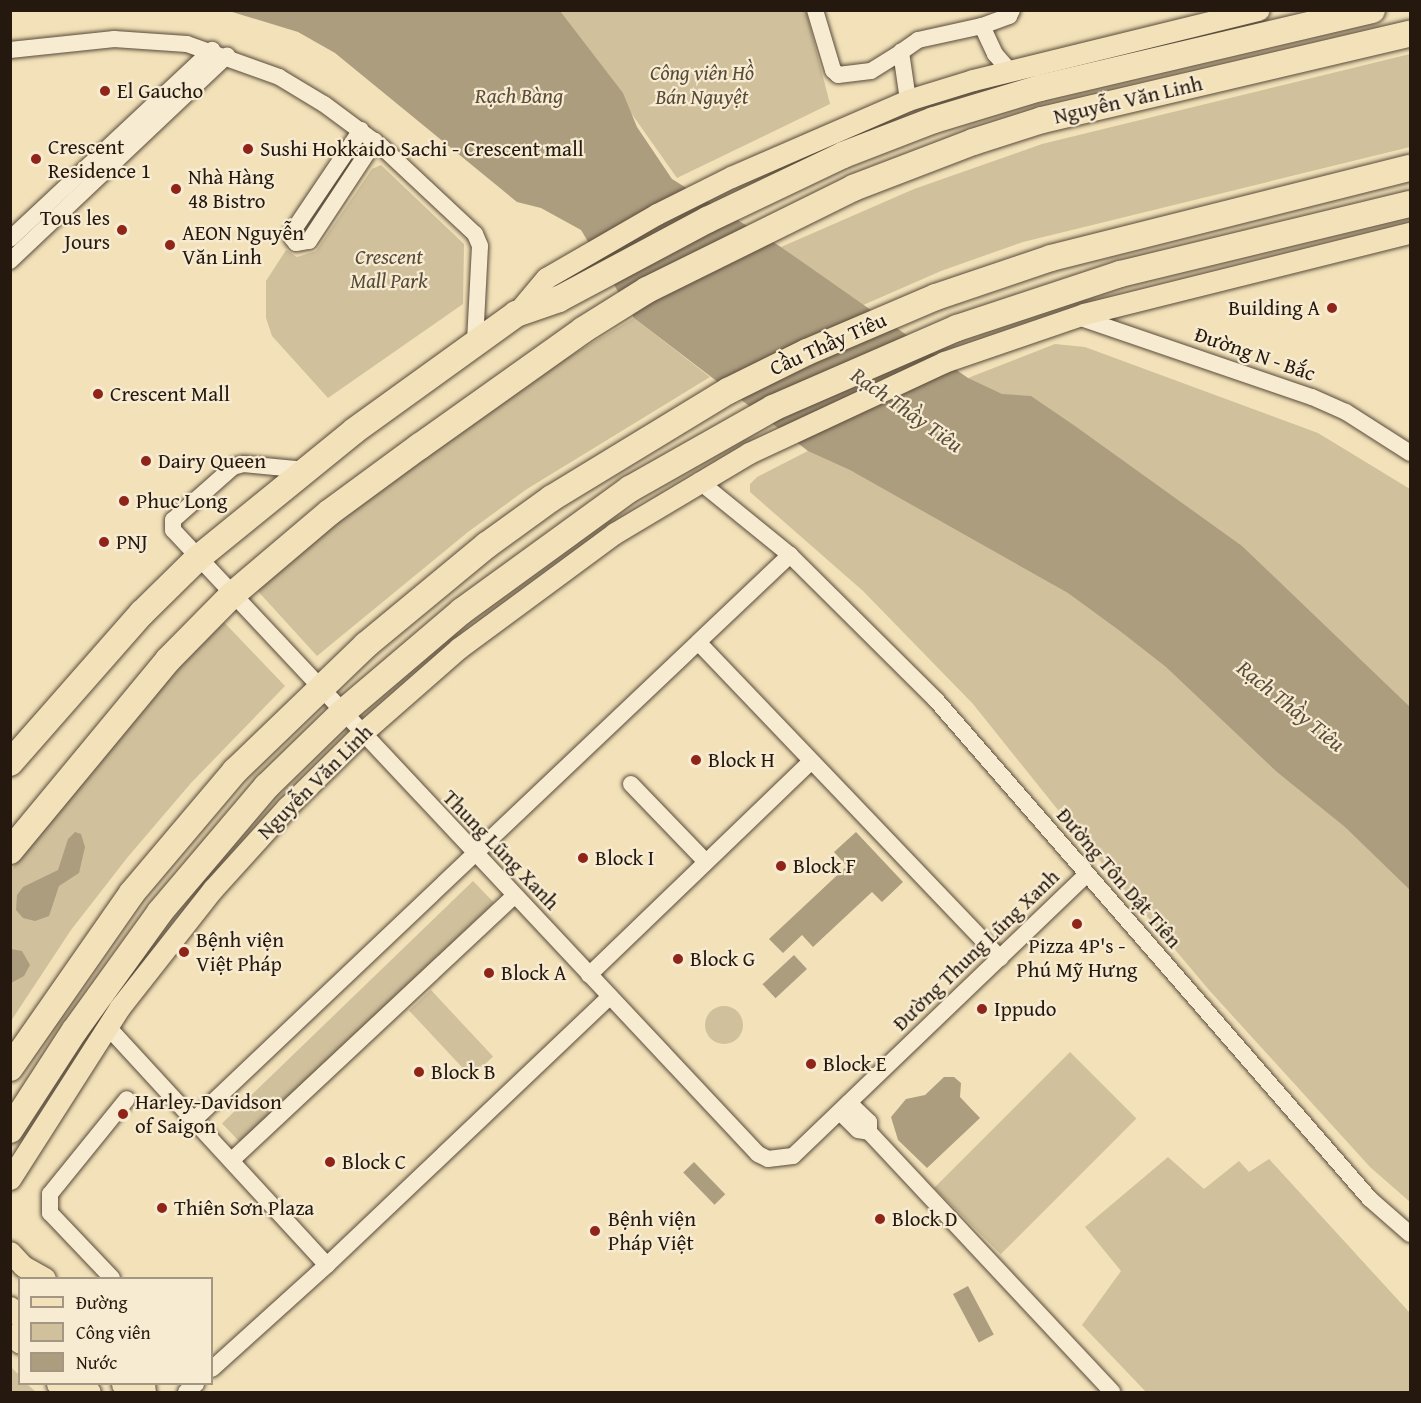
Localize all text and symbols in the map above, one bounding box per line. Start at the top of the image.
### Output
park label: Công viên Hồ Bán Nguyệt [650,60,754,110]
street label: Nguyễn Văn Linh [1051,71,1205,129]
place label: El Gaucho [117,78,203,104]
water label: Rạch Bàng [475,83,563,109]
marker: El Gaucho [98,84,112,98]
place label: Crescent Residence 1 [48,134,151,184]
place label: Sushi Hokkaido Sachi - Crescent mall [260,136,584,162]
marker: Sushi Hokkaido Sachi - Crescent mall [241,142,255,156]
marker: Crescent Residence 1 [29,152,43,166]
place label: Nhà Hàng 48 Bistro [188,164,274,214]
marker: Nhà Hàng 48 Bistro [169,182,183,196]
place label: Tous les Jours [40,205,110,255]
place label: AEON Nguyễn Văn Linh [182,220,304,270]
marker: Tous les Jours [115,223,129,237]
marker: AEON Nguyễn Văn Linh [163,238,177,252]
park label: Crescent Mall Park [350,244,428,294]
place label: Building A [1228,295,1320,321]
marker: Building A [1325,301,1339,315]
street label: Cầu Thầy Tiêu [766,307,890,381]
street label: Đường N - Bắc [1191,322,1319,386]
water label: Rạch Thầy Tiêu [846,362,968,458]
place label: Crescent Mall [110,381,230,407]
marker: Crescent Mall [91,387,105,401]
place label: Dairy Queen [158,448,266,474]
marker: Dairy Queen [139,454,153,468]
place label: Phuc Long [136,488,228,514]
marker: Phuc Long [117,494,131,508]
place label: PNJ [116,529,148,555]
marker: PNJ [97,535,111,549]
water label: Rạch Thầy Tiêu [1232,655,1350,757]
street label: Nguyễn Văn Linh [252,719,378,845]
place label: Block H [708,747,775,773]
marker: Block H [689,753,703,767]
street label: Thung Lũng Xanh [437,785,565,915]
street label: Đường Tôn Dật Tiên [1051,803,1187,953]
place label: Block I [595,845,654,871]
marker: Block I [576,851,590,865]
place label: Block F [793,853,856,879]
marker: Block F [774,859,788,873]
street label: Đường Thung Lũng Xanh [888,864,1064,1036]
marker: Pizza 4P's - Phú Mỹ Hưng [1070,917,1084,931]
place label: Bệnh viện Việt Pháp [196,927,284,977]
place label: Pizza 4P's - Phú Mỹ Hưng [1017,933,1137,983]
marker: Bệnh viện Việt Pháp [177,945,191,959]
place label: Block G [690,946,755,972]
marker: Block G [671,952,685,966]
place label: Block A [501,960,567,986]
marker: Block A [482,966,496,980]
place label: Ippudo [994,996,1056,1022]
marker: Ippudo [975,1002,989,1016]
place label: Block E [823,1051,886,1077]
marker: Block E [804,1057,818,1071]
place label: Block B [431,1059,496,1085]
marker: Block B [412,1065,426,1079]
place label: Harley-Davidson of Saigon [135,1089,282,1139]
marker: Harley-Davidson of Saigon [116,1107,130,1121]
place label: Block C [342,1149,406,1175]
marker: Block C [323,1155,337,1169]
place label: Thiên Sơn Plaza [174,1195,314,1221]
marker: Thiên Sơn Plaza [155,1201,169,1215]
place label: Bệnh viện Pháp Việt [608,1206,696,1256]
place label: Block D [892,1206,958,1232]
marker: Block D [873,1212,887,1226]
marker: Bệnh viện Pháp Việt [586,1222,604,1240]
legend [18,1277,213,1385]
text: Đường [76,1289,127,1316]
text: Công viên [76,1319,151,1346]
text: Nước [76,1349,117,1376]

